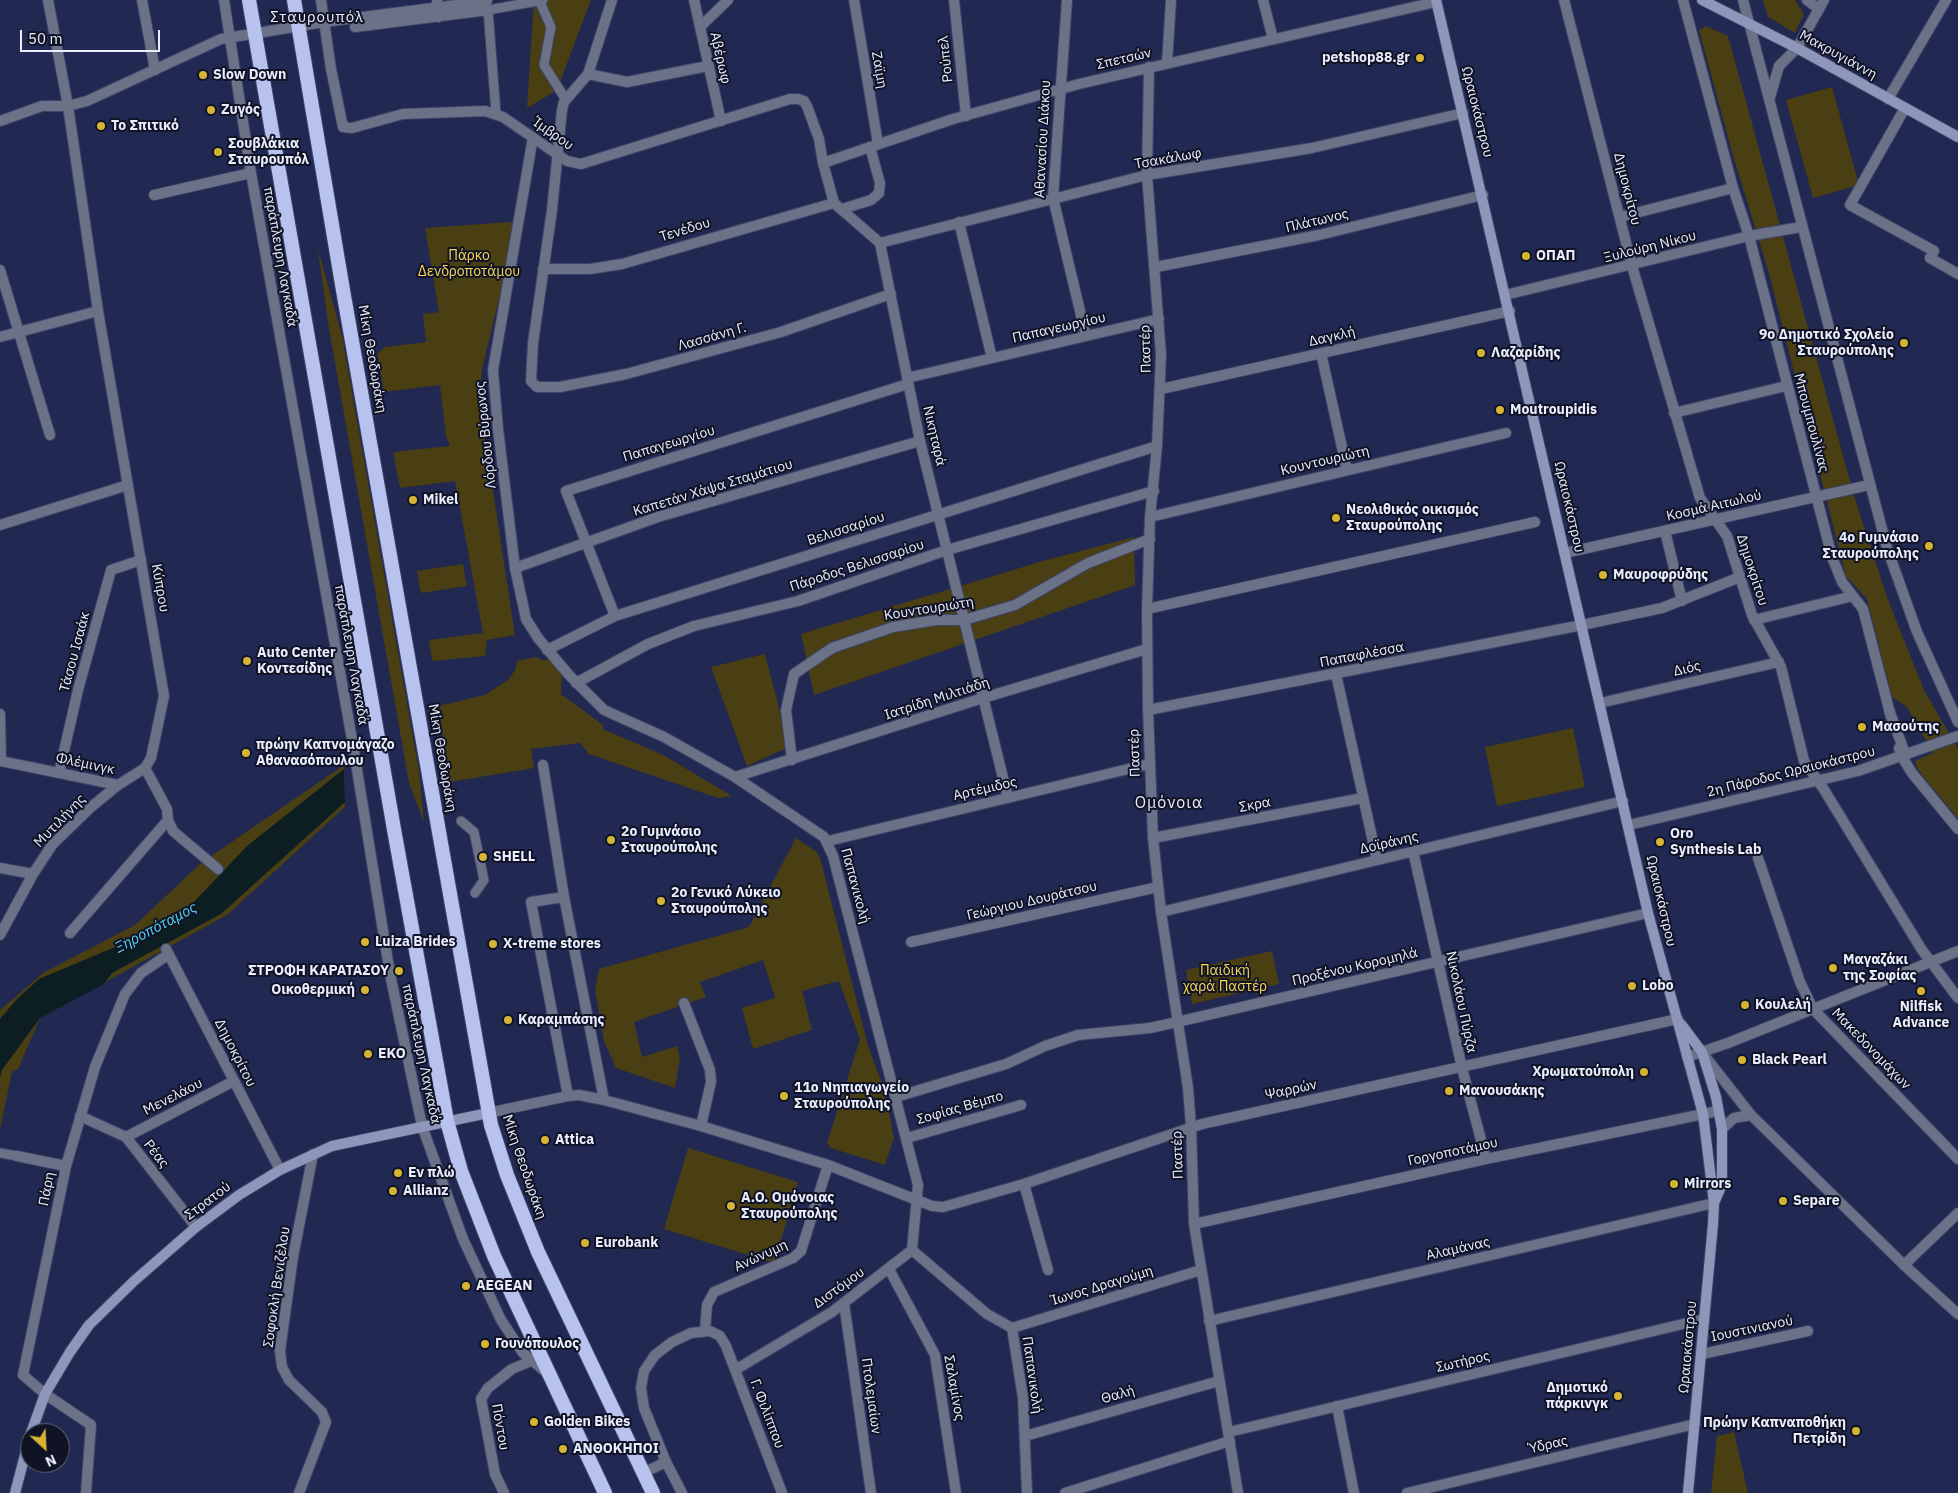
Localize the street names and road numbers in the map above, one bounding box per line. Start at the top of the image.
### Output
street label: Μακρυγιάννη [1796,27,1880,83]
street label: Αβέρωφ [706,31,734,85]
street label: Ρούπελ [935,35,957,83]
street label: Σπετσών [1095,45,1153,73]
street label: Ζαϊμη [867,50,891,90]
street label: Ωραιοκάστρου [1458,65,1496,159]
street label: Αθανασίου Διάκου [1032,80,1054,198]
street label: Ίμβρου [529,114,577,154]
street label: Τσακάλωφ [1133,145,1203,173]
street label: Δημοκρίτου [1610,151,1644,227]
street label: παράπλευρη Λαγκαδά [259,186,301,328]
street label: Πλάτωνος [1284,206,1350,236]
street label: Τενέδου [658,214,712,246]
street label: Ξυλούρη Νίκου [1602,227,1698,267]
street label: Μίκη Θεοδωράκη [354,304,390,414]
street label: Παπαγεωργίου [1011,309,1107,347]
street label: Λασσάνη Γ. [676,319,748,355]
street label: Δαγκλή [1307,323,1357,351]
street label: Παστέρ [1137,325,1155,373]
street label: Μπουμπουλίνας [1790,372,1832,474]
street label: Λόρδου Βύρωνος [472,380,500,490]
street label: Νικηταρά [919,404,949,468]
street label: Παπαγεωργίου [621,422,717,466]
street label: Κουντουριώτη [1279,443,1371,479]
street label: Καπετάν Χάψα Σταμάτιου [631,456,795,520]
street label: Ωραιοκάστρου [1550,460,1588,554]
street label: Κοσμά Αιτωλού [1665,487,1763,525]
street label: Βελισσαρίου [805,509,887,549]
street label: Δημοκρίτου [1733,532,1771,608]
street label: Πάροδος Βελισσαρίου [788,536,926,596]
street label: Κύπρου [147,562,173,614]
street label: παράπλευρη Λαγκαδά [330,584,372,726]
street label: Κουντουριώτη [883,594,975,624]
street label: Τάσου Ισαάκ [56,610,94,694]
street label: Παπαφλέσσα [1318,639,1406,671]
street label: Διός [1672,658,1702,680]
street label: Ιατρίδη Μιλτιάδη [882,674,992,724]
street label: Μίκη Θεοδωράκη [424,703,460,813]
street label: Παστέρ [1126,729,1144,777]
street label: 2η Πάροδος Ωραιοκάστρου [1705,743,1877,801]
street label: Φλέμινγκ [54,750,116,778]
street label: Αρτέμιδος [951,774,1019,804]
street label: Μυτιλήνης [31,791,89,851]
street label: Σκρα [1238,794,1272,816]
street label: Δοϊράνης [1358,828,1420,858]
street label: Παπανικολή [837,846,873,926]
street label: Ωραιοκάστρου [1642,854,1680,948]
street label: Γεώργιου Δουράτσου [965,878,1099,924]
street label: Προξένου Κορομηλά [1290,944,1420,990]
street label: Νικολάου Πύρζα [1442,950,1480,1054]
street label: παράπλευρη Λαγκαδά [398,983,444,1125]
street label: Μακεδονομάχων [1828,1005,1914,1093]
street label: Δημοκρίτου [211,1016,259,1090]
street label: Μενελάου [140,1075,206,1119]
street label: Ψαρρών [1263,1076,1319,1104]
street label: Σοφίας Βέμπο [915,1088,1005,1128]
street label: Μίκη Θεοδωράκη [498,1113,550,1221]
street label: Παστέρ [1169,1131,1187,1179]
street label: Γοργοποτάμου [1406,1134,1500,1170]
street label: Ρέας [140,1137,172,1171]
street label: Πάρη [35,1170,59,1208]
street label: Στρατού [182,1178,234,1224]
street label: Σοφοκλή Βενιζέλου [260,1225,294,1349]
street label: Αλαμάνας [1425,1234,1491,1264]
street label: Ανώνυμη [732,1236,790,1276]
street label: Ίωνος Δραγούμη [1049,1262,1155,1310]
street label: Διστόμου [810,1264,868,1312]
street label: Ωραιοκάστρου [1676,1300,1700,1394]
street label: Ιουστινιανού [1709,1312,1795,1346]
street label: Παπανικολή [1018,1335,1046,1415]
street label: Σωτήρος [1434,1348,1492,1376]
street label: Σαλαμίνος [940,1354,968,1422]
street label: Πτολεμαίων [857,1357,885,1435]
street label: Γ. Φιλίππου [746,1377,788,1451]
street label: Θαλή [1099,1382,1137,1408]
street label: Πόντου [488,1402,512,1452]
street label: Ύδρας [1527,1432,1569,1458]

